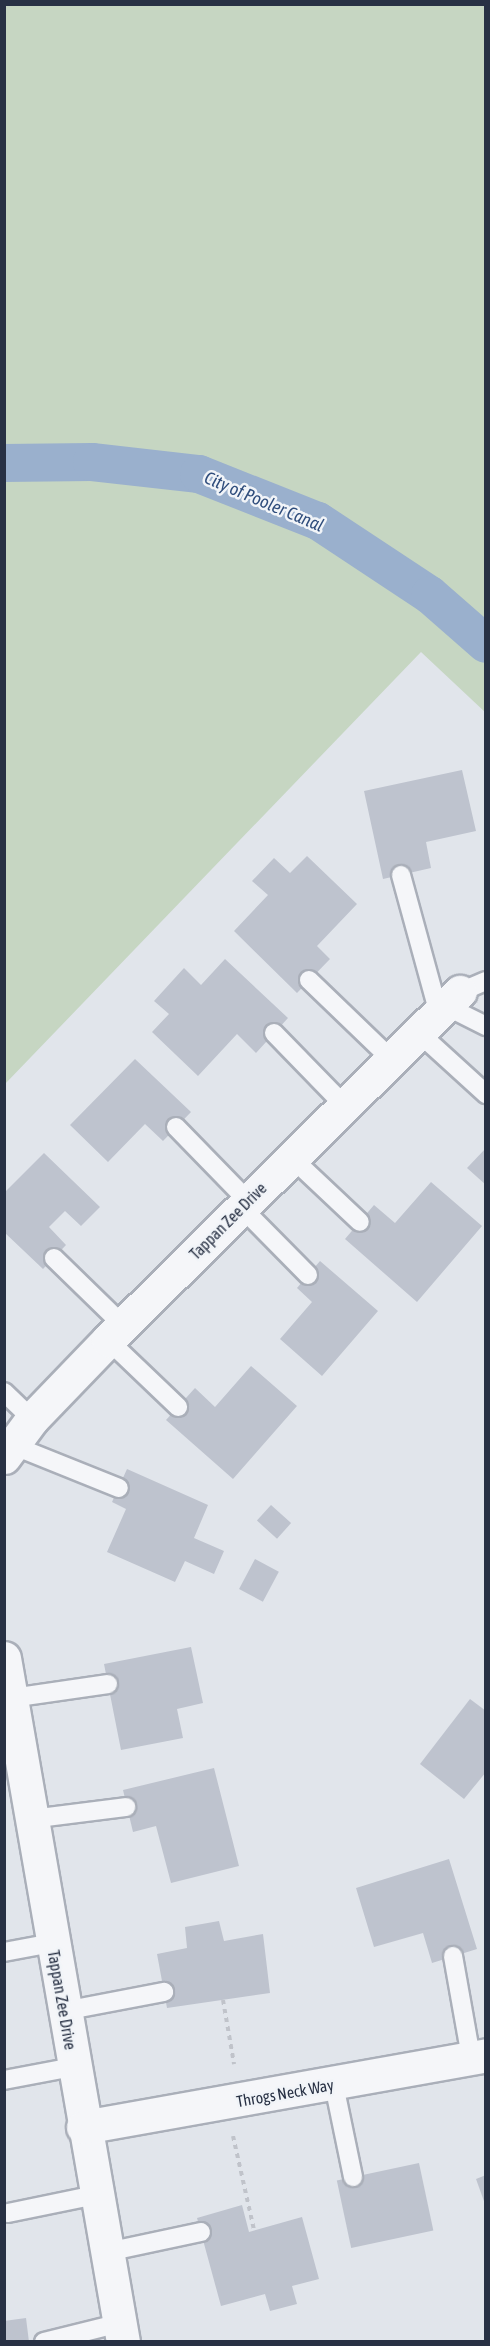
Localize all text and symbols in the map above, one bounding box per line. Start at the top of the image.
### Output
water label: City of Pooler Canal [201,467,327,537]
street label: Tappan Zee Drive [186,1179,270,1263]
street label: Tappan Zee Drive [44,1949,80,2051]
street label: Throgs Neck Way [235,2075,335,2111]

